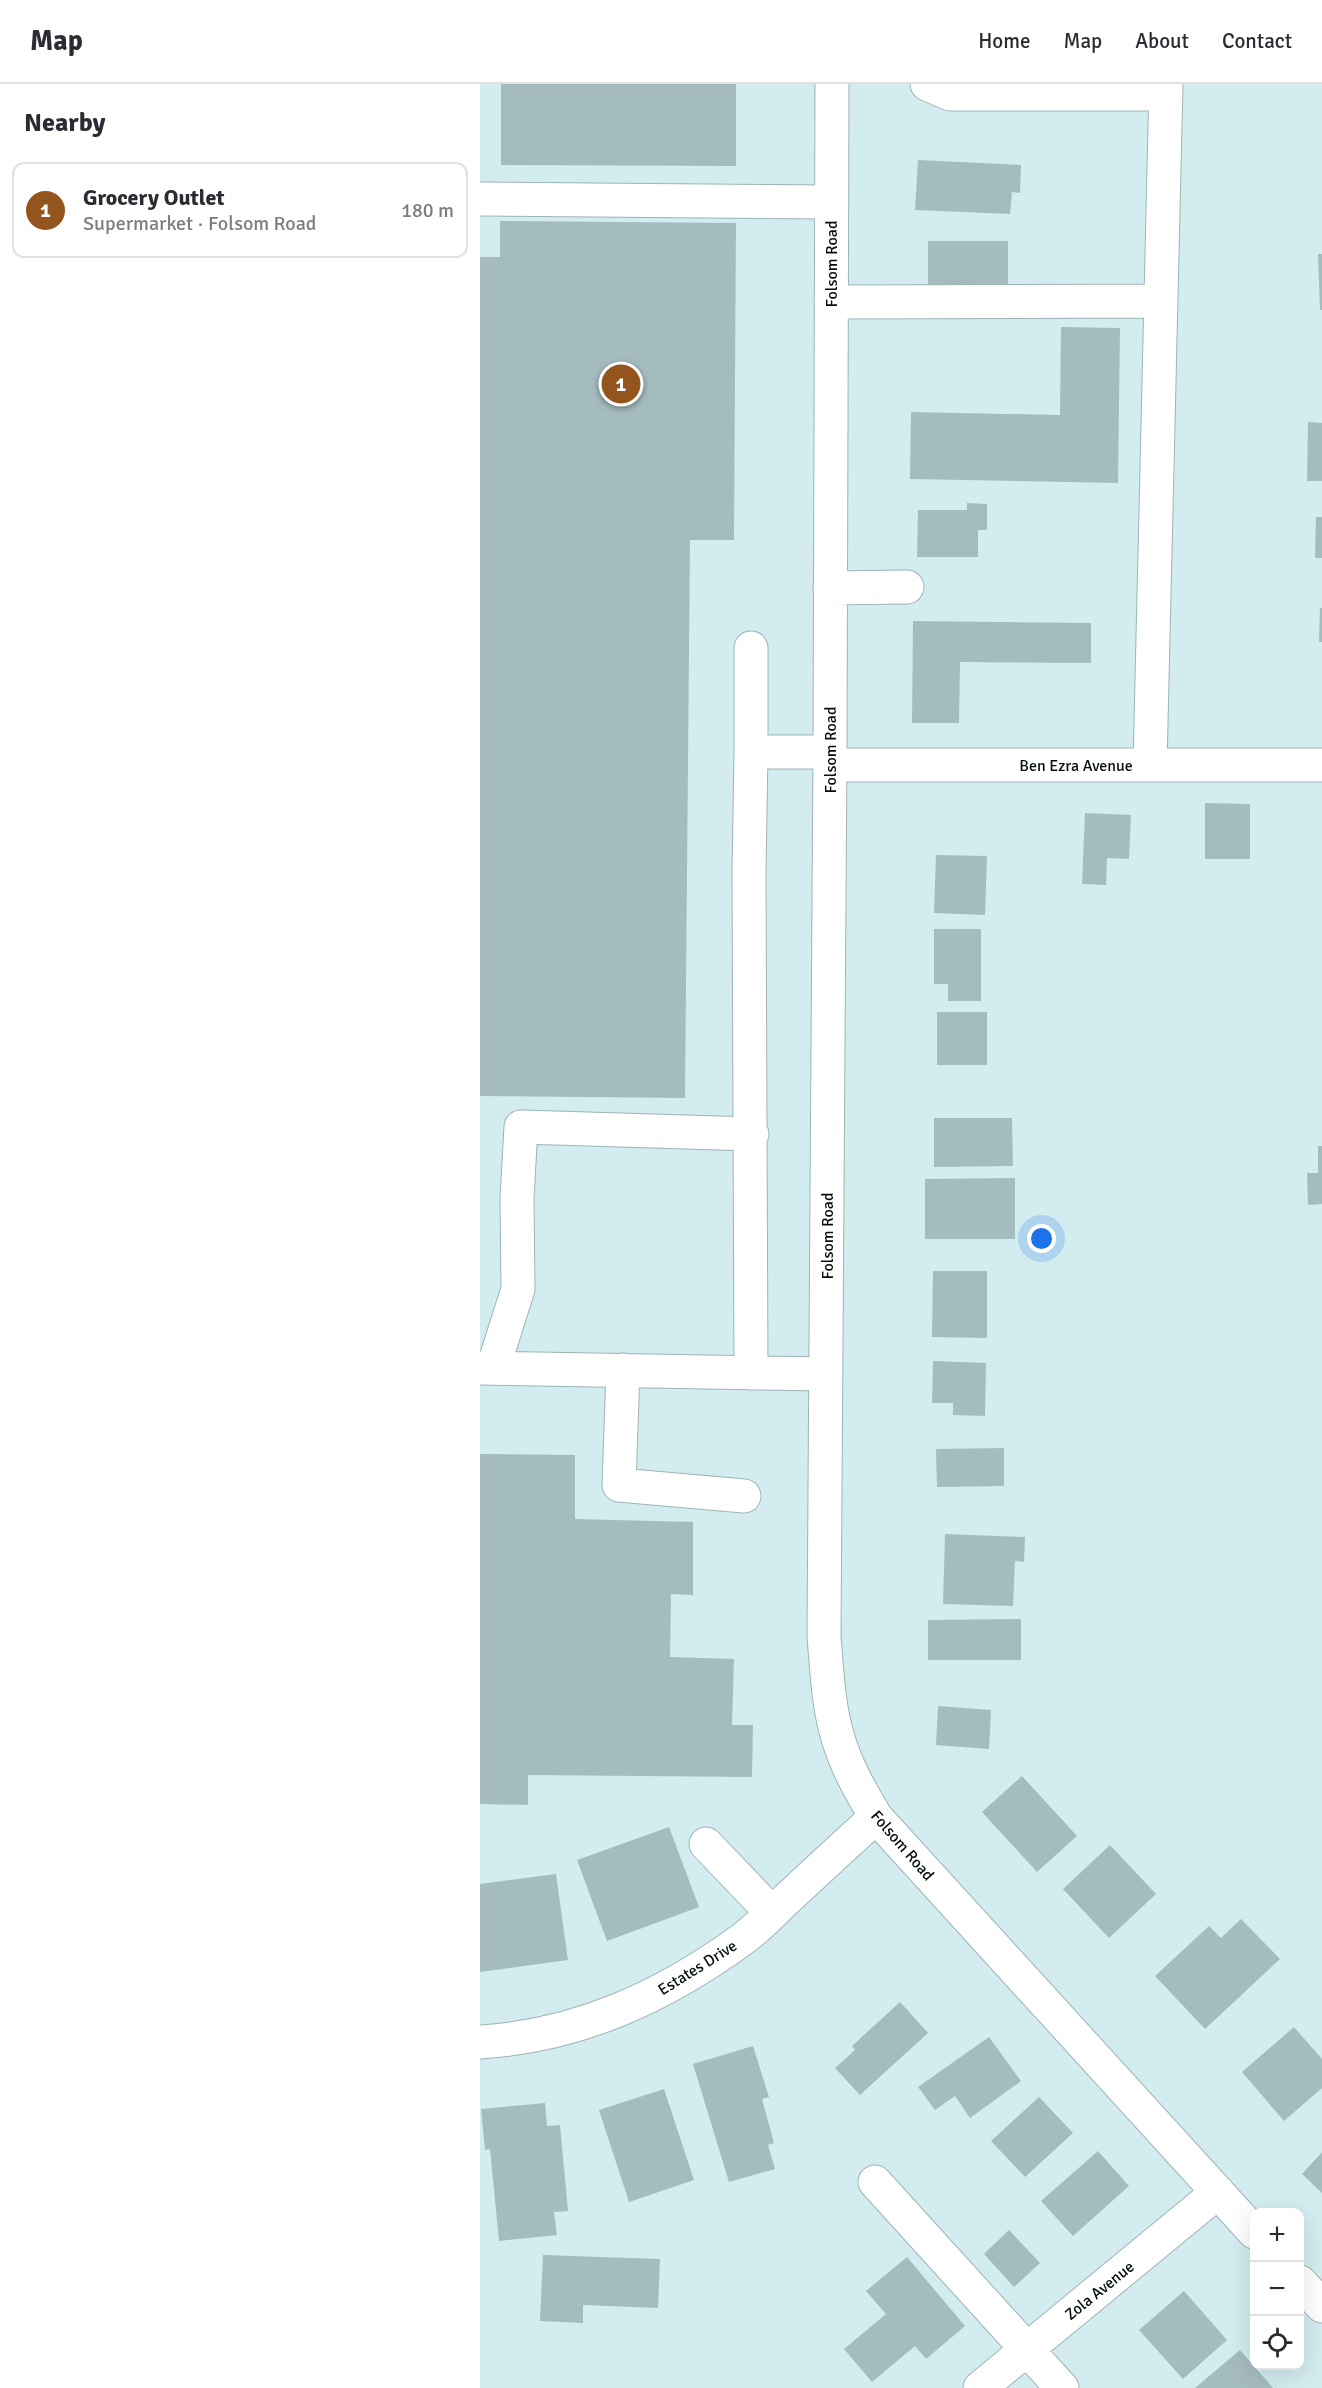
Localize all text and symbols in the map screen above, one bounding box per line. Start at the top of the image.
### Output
text: Map [30,24,83,58]
text: Home [978,28,1031,54]
text: Map [1064,28,1102,54]
text: About [1135,28,1189,54]
text: Contact [1222,28,1292,54]
text: Nearby [24,107,105,139]
text: Grocery Outlet [83,184,225,211]
text: 1 [40,198,51,223]
text: 180 m [401,198,454,223]
text: Supermarket · Folsom Road [83,211,316,236]
street label: Folsom Road [822,221,842,307]
pin: 1 [602,362,640,406]
street label: Folsom Road [821,707,841,793]
street label: Ben Ezra Avenue [1019,756,1133,776]
street label: Folsom Road [818,1193,838,1279]
your location [1027,1224,1056,1253]
street label: Folsom Road [866,1806,938,1885]
street label: Estates Drive [654,1936,741,2000]
map controls [1250,2208,1304,2370]
button: + [1250,2208,1304,2262]
street label: Zola Avenue [1061,2257,1138,2325]
button: − [1250,2262,1304,2316]
button: locate [1250,2316,1304,2370]

